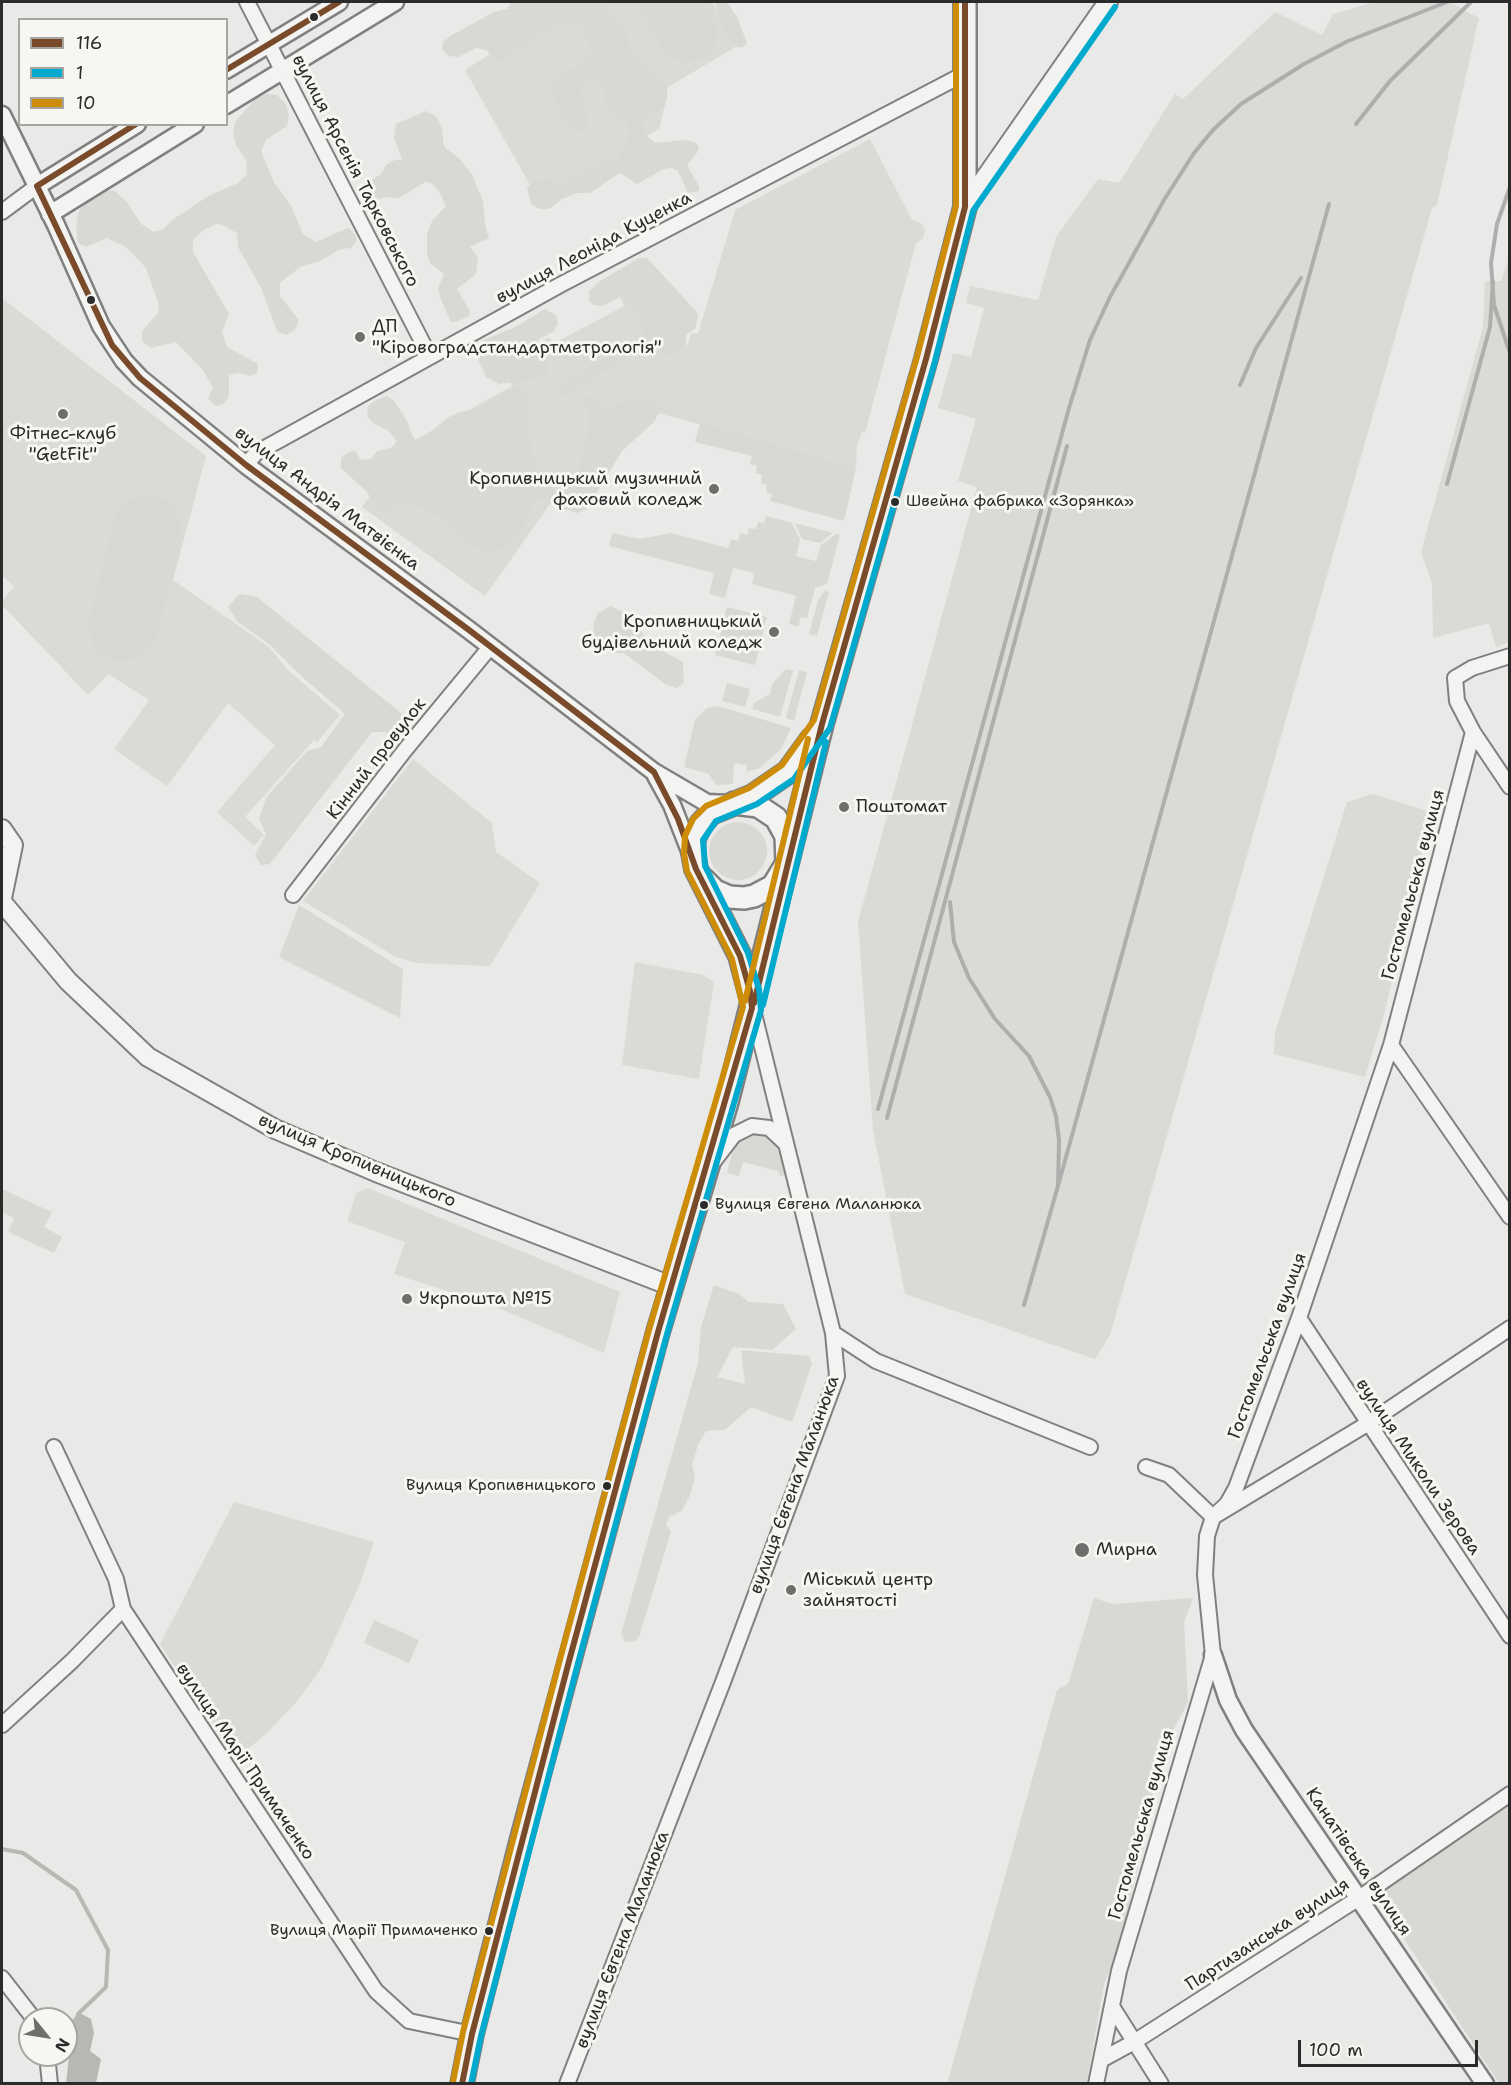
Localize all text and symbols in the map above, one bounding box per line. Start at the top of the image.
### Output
unlabelled marker [308,11,320,23]
legend [18,18,228,126]
text: 116 [76,31,102,55]
street label: вулиця Арсенія Тарковського [287,51,423,291]
text: 1 [76,61,84,85]
text: 10 [76,91,96,115]
street label: вулиця Леоніда Куценка [492,187,696,309]
unlabelled marker [85,294,97,306]
place label: ДП "Кіровоградстандартметрологія" [372,316,662,358]
marker: ДП "Кіровоградстандартметрологія" [353,330,367,344]
marker: Фітнес-клуб "GetFit" [56,407,70,421]
street label: вулиця Андрія Матвієнка [230,422,424,576]
place label: Фітнес-клуб "GetFit" [10,423,116,466]
place label: Кропивницький музичний фаховий коледж [469,468,702,510]
marker: Кропивницький музичний фаховий коледж [707,482,721,496]
place label: Швейна фабрика «Зорянка» [906,492,1134,512]
marker: Швейна фабрика «Зорянка» [889,496,901,508]
place label: Кропивницький будівельний коледж [581,611,762,654]
marker: Кропивницький будівельний коледж [767,625,781,639]
street label: Кінний провулок [323,694,431,824]
street label: Гостомельська вулиця [1378,787,1450,983]
place label: Поштомат [856,796,947,818]
marker: Поштомат [837,800,851,814]
street label: вулиця Кропивницького [255,1109,459,1213]
place label: Вулиця Євгена Маланюка [715,1195,921,1215]
marker: Вулиця Євгена Маланюка [698,1199,710,1211]
street label: Гостомельська вулиця [1224,1250,1312,1442]
place label: Укрпошта №15 [419,1288,552,1310]
marker: Укрпошта №15 [400,1292,414,1306]
street label: вулиця Євгена Маланюка [745,1373,845,1597]
street label: вулиця Миколи Зерова [1351,1375,1485,1559]
place label: Вулиця Кропивницького [406,1476,596,1496]
marker: Вулиця Кропивницького [601,1480,613,1492]
place label: Мирна [1096,1539,1157,1561]
marker: Мирна [1073,1541,1091,1559]
place label: Міський центр зайнятості [803,1569,933,1612]
marker: Міський центр зайнятості [784,1583,798,1597]
street label: вулиця Марії Примаченко [171,1659,319,1865]
street label: Гостомельська вулиця [1105,1728,1179,1922]
street label: Канатівська вулиця [1300,1784,1416,1940]
street label: вулиця Євгена Маланюка [572,1828,674,2052]
street label: Партизанська вулиця [1182,1874,1354,1996]
place label: Вулиця Марії Примаченко [270,1921,478,1941]
marker: Вулиця Марії Примаченко [483,1925,495,1937]
north arrow [18,2007,78,2067]
scale bar [1301,2028,1481,2066]
text: N [50,2035,75,2056]
text: 100 m [1309,2038,1363,2062]

